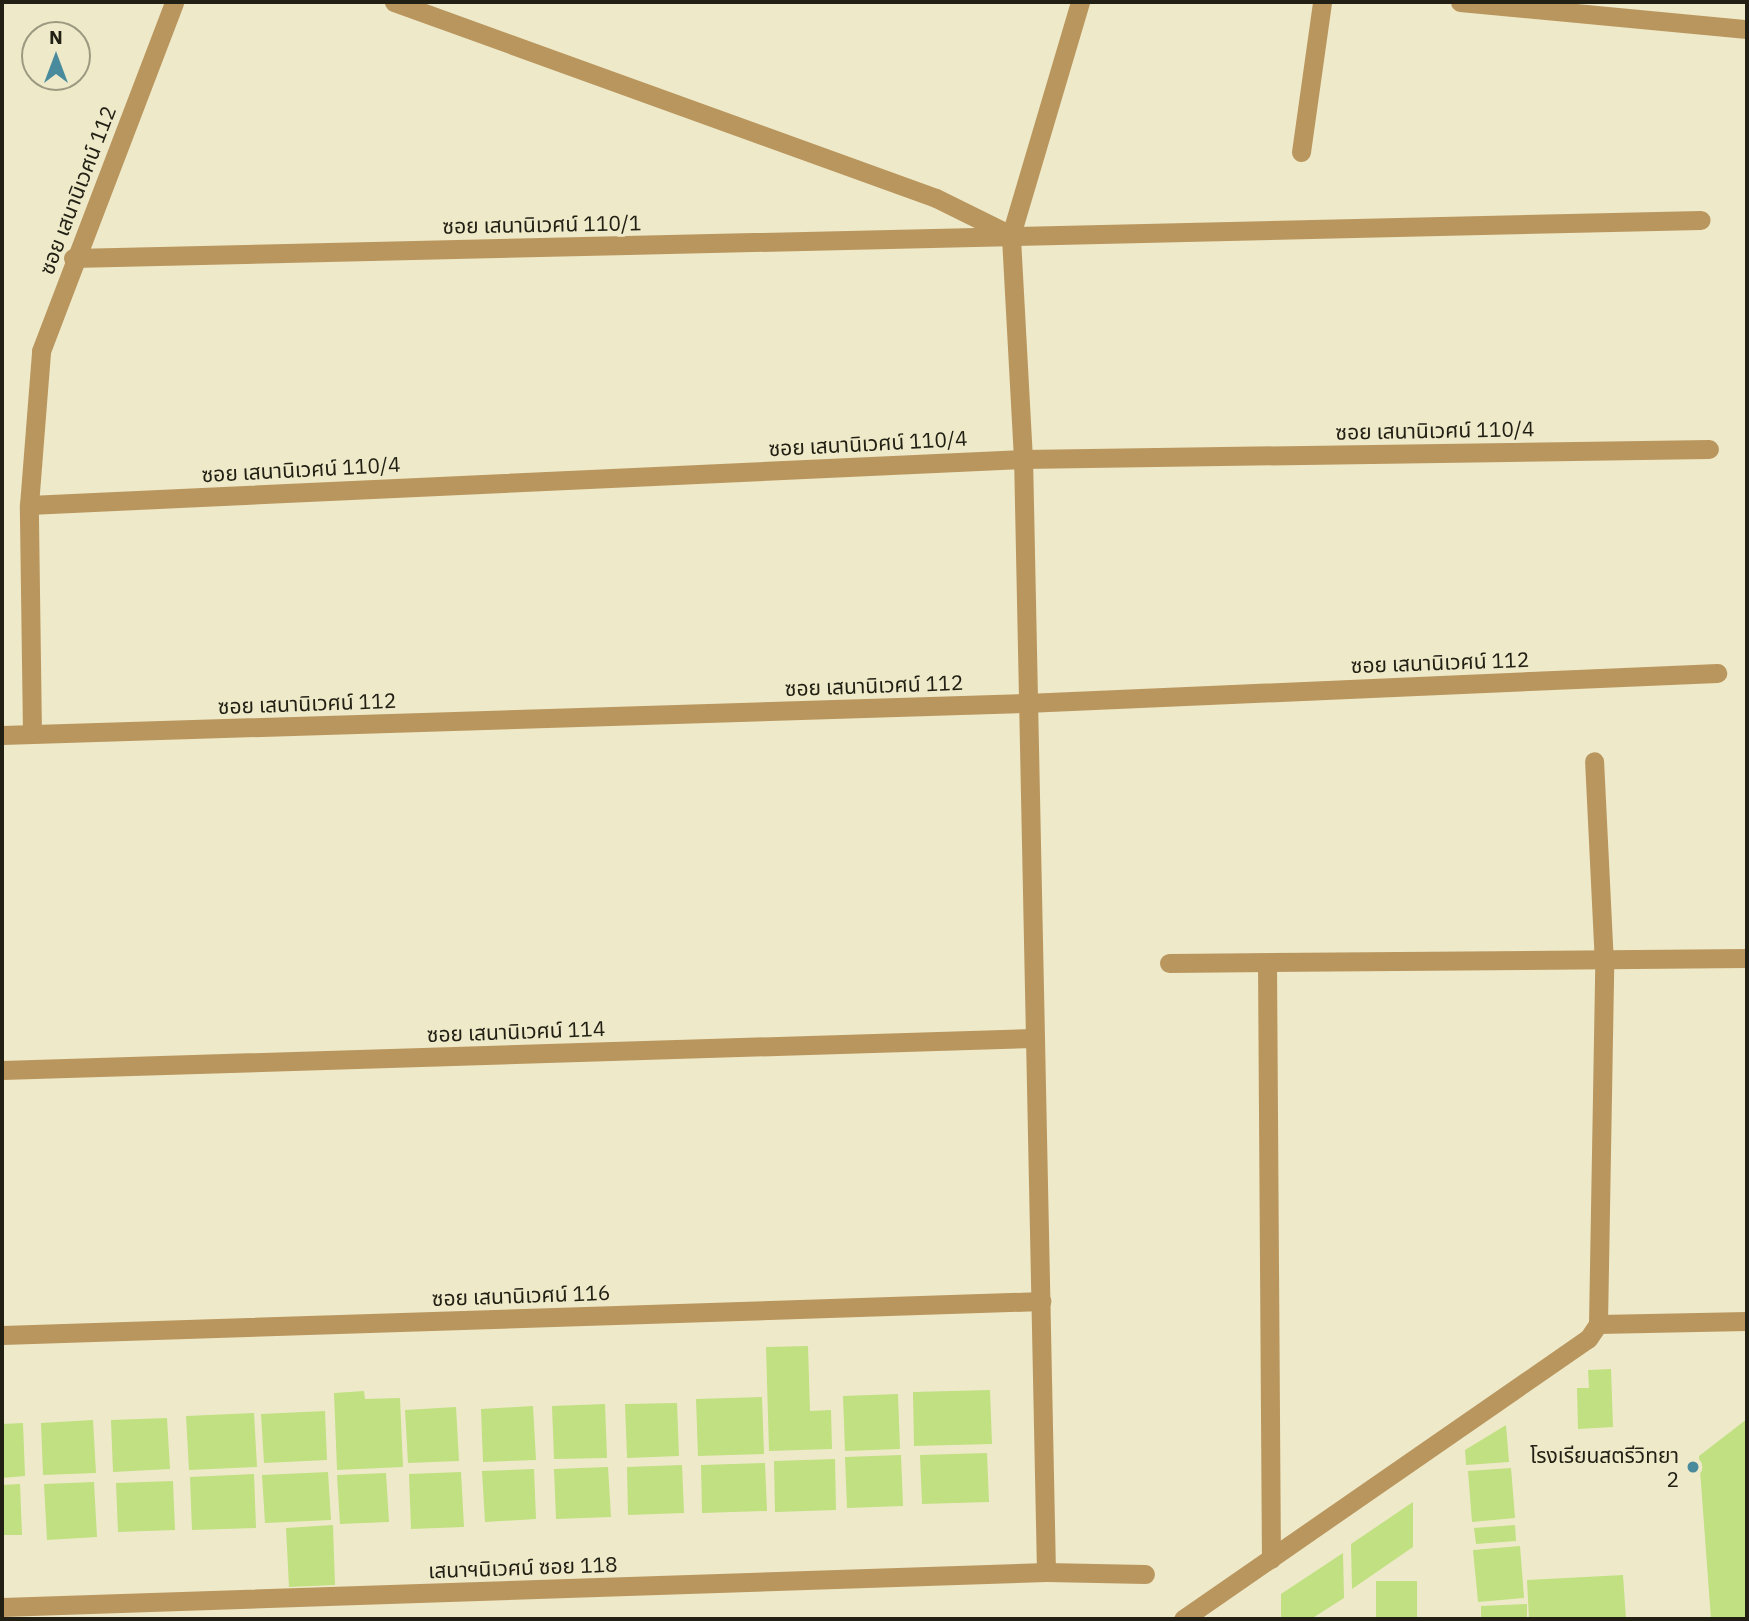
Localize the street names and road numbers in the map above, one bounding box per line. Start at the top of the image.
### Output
street label: ซอย เสนานิเวศน์ 112 [33,102,121,278]
street label: ซอย เสนานิเวศน์ 110/1 [442,210,642,238]
street label: ซอย เสนานิเวศน์ 110/4 [1335,416,1535,444]
street label: ซอย เสนานิเวศน์ 110/4 [768,425,968,461]
street label: ซอย เสนานิเวศน์ 110/4 [201,451,401,487]
street label: ซอย เสนานิเวศน์ 112 [1350,646,1530,678]
street label: ซอย เสนานิเวศน์ 112 [784,669,964,701]
street label: ซอย เสนานิเวศน์ 112 [217,687,397,719]
street label: ซอย เสนานิเวศน์ 114 [426,1015,606,1047]
street label: ซอย เสนานิเวศน์ 116 [431,1279,611,1311]
street label: เสนาฯนิเวศน์ ซอย 118 [428,1551,618,1583]

